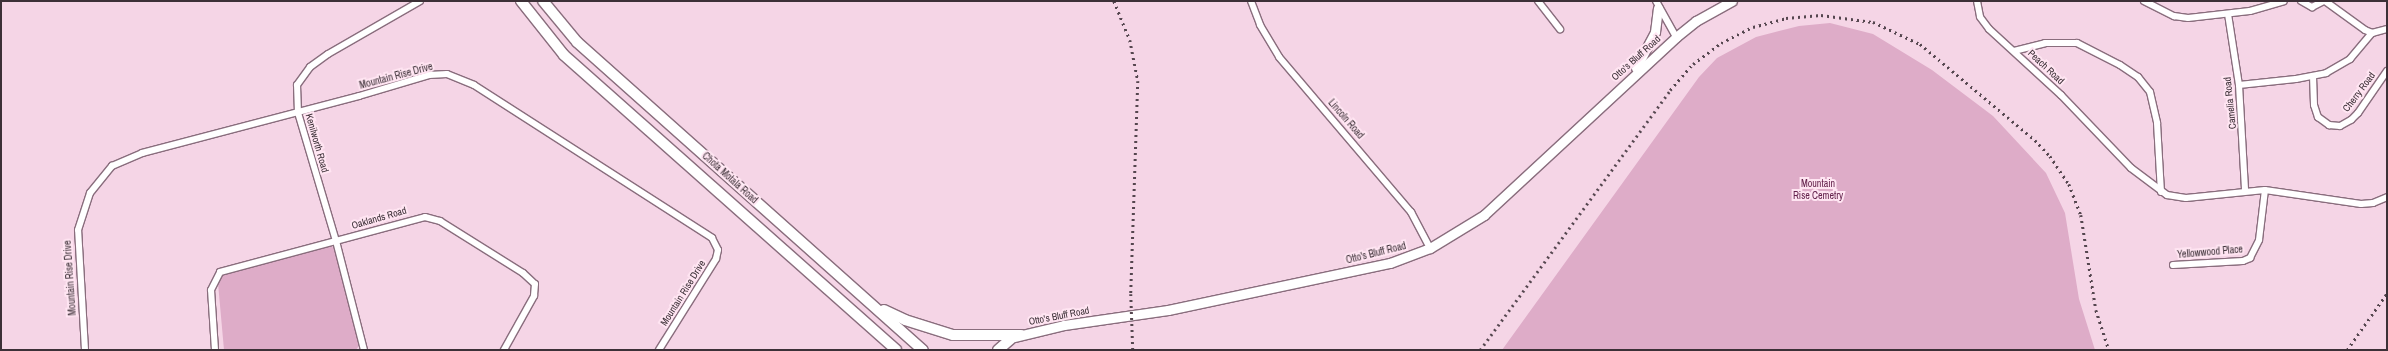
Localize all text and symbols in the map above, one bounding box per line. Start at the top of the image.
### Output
street label: Otto's Bluff Road [1609,33,1663,83]
street label: Peach Road [2025,47,2067,87]
street label: Mountain Rise Drive [358,60,434,92]
street label: Cherry Road [2340,70,2378,114]
street label: Camelia Road [2221,76,2239,130]
street label: Lincoln Road [1326,97,1366,141]
street label: Kenilworth Road [303,112,331,174]
street label: Chota Motala Road [700,150,760,206]
park label: Mountain Rise Cemetry [1793,177,1843,200]
street label: Oaklands Road [350,204,408,232]
street label: Mountain Rise Drive [61,240,79,316]
street label: Otto's Bluff Road [1345,240,1407,266]
street label: Yellowwood Place [2177,243,2243,261]
street label: Mountain Rise Drive [658,258,708,328]
street label: Otto's Bluff Road [1028,304,1090,328]

